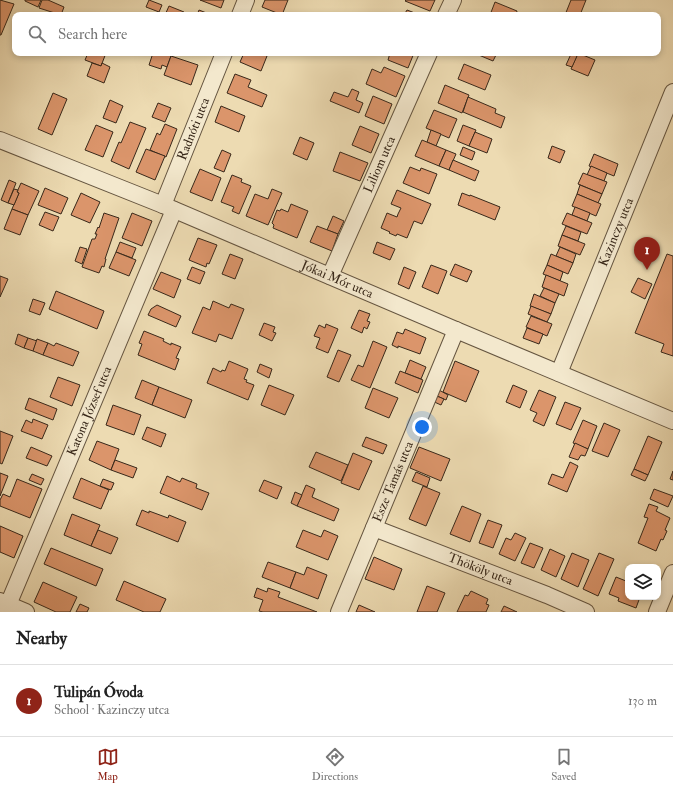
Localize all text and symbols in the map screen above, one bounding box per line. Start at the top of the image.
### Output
search box [12,12,661,56]
icon: search [26,23,48,45]
text: Search here [58,25,127,44]
street label: Radnóti utca [174,95,213,162]
street label: Liliom utca [360,133,399,195]
street label: Kazinczy utca [595,195,637,269]
pin: 1 [634,237,660,270]
street label: Jókai Mór utca [298,257,376,302]
street label: Katona József utca [64,363,116,458]
your location [412,417,432,437]
street label: Esze Tamás utca [369,438,417,525]
street label: Thököly utca [446,549,516,589]
map controls [625,564,661,600]
button: layers [625,564,661,600]
text: Nearby [16,628,67,649]
text: Tulipán Óvoda [54,683,143,702]
text: 1 [27,693,31,709]
text: 130 m [628,693,657,709]
text: School · Kazinczy utca [54,702,169,718]
tab: Map [97,746,119,783]
tab: Directions [312,746,358,783]
tab: Saved [551,746,576,783]

